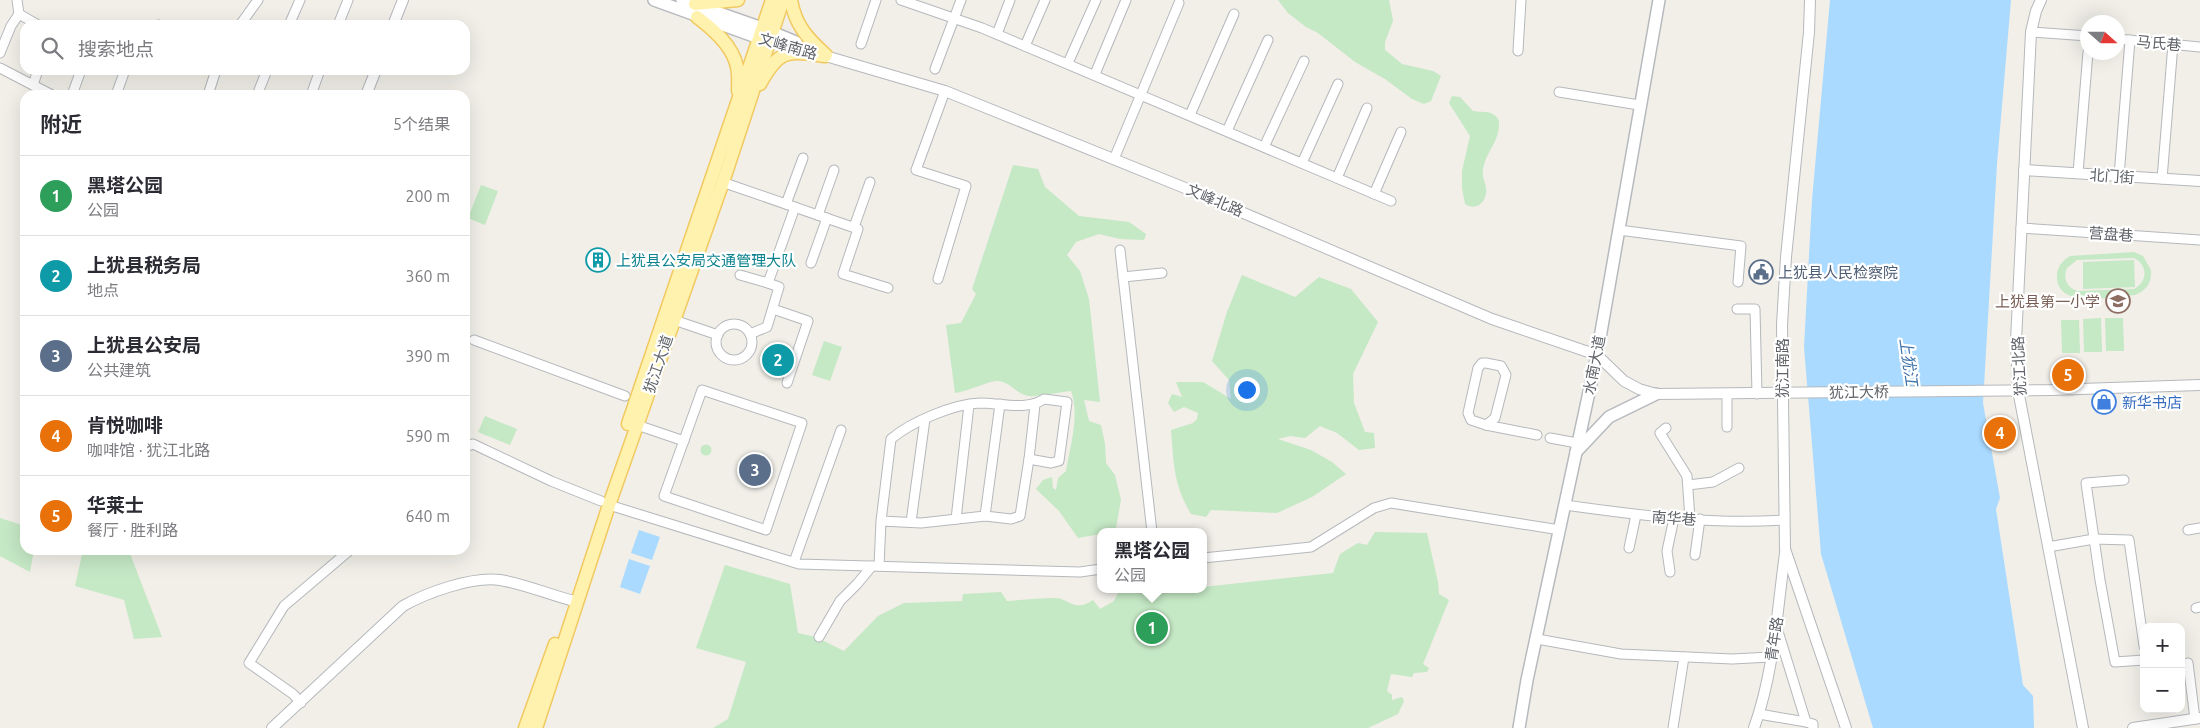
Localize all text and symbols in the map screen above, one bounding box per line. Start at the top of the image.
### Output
north arrow [2080,15,2125,60]
search box [20,20,470,75]
street label: 文峰南路 [757,30,819,62]
street label: 马氏巷 [2136,33,2182,53]
icon: search [38,34,66,62]
text: 搜索地点 [78,38,154,60]
text: 附近 [40,112,82,136]
text: 5个结果 [393,115,450,133]
street label: 北门街 [2089,166,2135,186]
text: 黑塔公园 [87,174,163,196]
street label: 文峰北路 [1184,180,1246,220]
text: 1 [51,187,61,205]
text: 200 m [405,187,450,205]
text: 公园 [87,201,119,219]
street label: 营盘巷 [2088,224,2134,244]
building icon: 上犹县公安局交通管理大队 [585,247,611,273]
place label: 上犹县公安局交通管理大队 [616,252,796,269]
text: 上犹县税务局 [87,254,201,276]
public building icon: 上犹县人民检察院 [1748,259,1774,285]
place label: 上犹县人民检察院 [1778,264,1898,281]
text: 2 [51,267,61,285]
text: 360 m [405,267,450,285]
text: 地点 [87,281,119,299]
school or university icon: 上犹县第一小学 [2105,288,2131,314]
place label: 上犹县第一小学 [1995,293,2100,310]
street label: 犹江大道 [640,333,676,395]
text: 上犹县公安局 [87,334,201,356]
street label: 水南大道 [1580,334,1608,396]
street label: 犹江北路 [2009,336,2029,396]
water label: 上犹江 [1897,337,1922,389]
street label: 犹江南路 [1774,338,1791,398]
pin: 2 [762,341,794,379]
text: 3 [51,347,61,365]
text: 390 m [405,347,450,365]
pin: 5 [2052,356,2084,394]
text: 公共建筑 [87,361,151,379]
your location [1234,377,1260,403]
street label: 犹江大桥 [1829,383,1889,401]
shop icon: 新华书店 [2091,389,2117,415]
place label: 新华书店 [2122,394,2182,411]
text: 肯悦咖啡 [87,414,163,436]
pin: 4 [1984,414,2016,452]
text: 4 [51,427,61,445]
text: 590 m [405,427,450,445]
text: 咖啡馆 · 犹江北路 [87,441,210,459]
pin: 3 [739,451,771,489]
text: 华莱士 [87,494,144,516]
text: 5 [51,507,61,525]
text: 640 m [405,507,450,525]
street label: 南华巷 [1651,508,1697,528]
text: 餐厅 · 胜利路 [87,521,178,539]
popup [1097,528,1207,593]
text: 黑塔公园 [1114,539,1190,561]
text: 公园 [1114,566,1146,584]
pin: 1 [1136,609,1168,647]
street label: 青年路 [1762,615,1786,663]
map controls [2140,623,2185,713]
button: + [2140,623,2185,668]
button: − [2140,668,2185,713]

